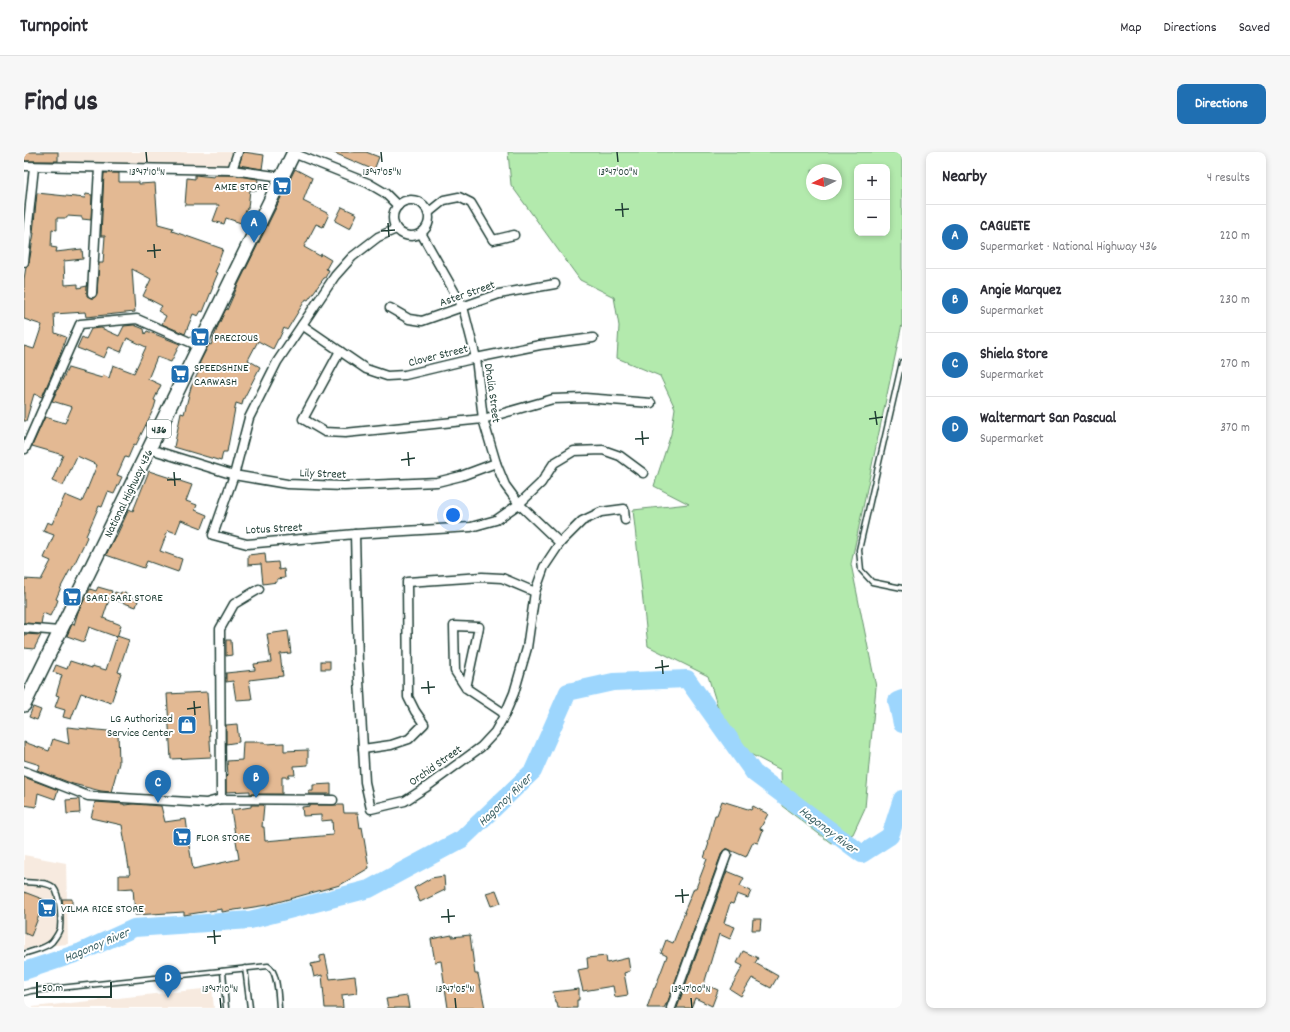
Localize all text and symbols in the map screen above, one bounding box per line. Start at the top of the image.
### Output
text: Turnpoint [20,14,88,41]
text: Map [1120,18,1142,38]
text: Directions [1164,18,1217,38]
text: Saved [1239,18,1270,38]
text: Find us [24,84,98,124]
button: Directions [1177,84,1266,124]
north arrow [806,164,842,200]
map controls [854,164,890,236]
button: + [854,164,890,200]
text: 13°47'10"N [129,166,165,180]
text: 13°47'05"N [363,166,401,180]
text: 13°47'00"N [598,166,638,180]
text: Nearby [942,166,986,190]
text: 4 results [1207,169,1250,188]
supermarket icon: AMIE STORE [271,175,293,197]
place label: AMIE STORE [214,179,269,196]
button: − [854,200,890,236]
pin: A [241,210,267,243]
text: CAGUETE [980,216,1030,238]
text: A [951,227,959,246]
text: 220 m [1220,227,1250,246]
text: Supermarket · National Highway 436 [980,238,1157,257]
street label: Aster Street [437,277,498,312]
text: Angie Marquez [980,280,1061,302]
text: B [952,291,958,310]
text: 230 m [1220,291,1250,310]
text: Supermarket [980,302,1044,321]
supermarket icon: PRECIOUS [189,326,211,348]
place label: PRECIOUS [214,330,258,347]
street label: Clover Street [407,341,470,372]
text: Shiela Store [980,344,1048,366]
text: C [952,355,958,374]
text: 270 m [1220,355,1250,374]
place label: SPEEDSHINE CARWASH [194,360,249,391]
street label: Dhalia Street [479,362,504,425]
supermarket icon: SPEEDSHINE CARWASH [169,363,191,385]
text: Supermarket [980,366,1044,385]
text: Waltermart San Pascual [980,408,1116,430]
text: D [952,419,958,438]
text: 370 m [1220,419,1250,438]
road number: 436 [147,420,171,438]
text: Supermarket [980,430,1044,449]
street label: National Highway 436 [101,446,158,541]
street label: Lily Street [299,465,347,484]
your location [443,505,463,525]
street label: Lotus Street [245,519,303,539]
supermarket icon: SARI SARI STORE [61,586,83,608]
place label: SARI SARI STORE [86,590,163,607]
place label: LG Authorized Service Center [107,711,174,742]
shop icon: LG Authorized Service Center [176,714,198,736]
street label: Orchid Street [406,741,466,791]
pin: B [243,765,269,798]
water label: Hagonoy River [474,769,539,832]
pin: C [145,770,171,803]
water label: Hagonoy River [794,803,862,861]
supermarket icon: FLOR STORE [171,826,193,848]
place label: FLOR STORE [196,830,251,847]
supermarket icon: VILMA RICE STORE [36,897,58,919]
place label: VILMA RICE STORE [61,901,144,918]
water label: Hagonoy River [62,923,134,969]
pin: D [155,965,181,998]
scale bar [36,980,112,999]
text: 50 m [42,981,63,997]
text: 13°47'10"N [202,983,238,997]
text: 13°47'05"N [436,983,474,997]
text: 13°47'00"N [671,983,711,997]

